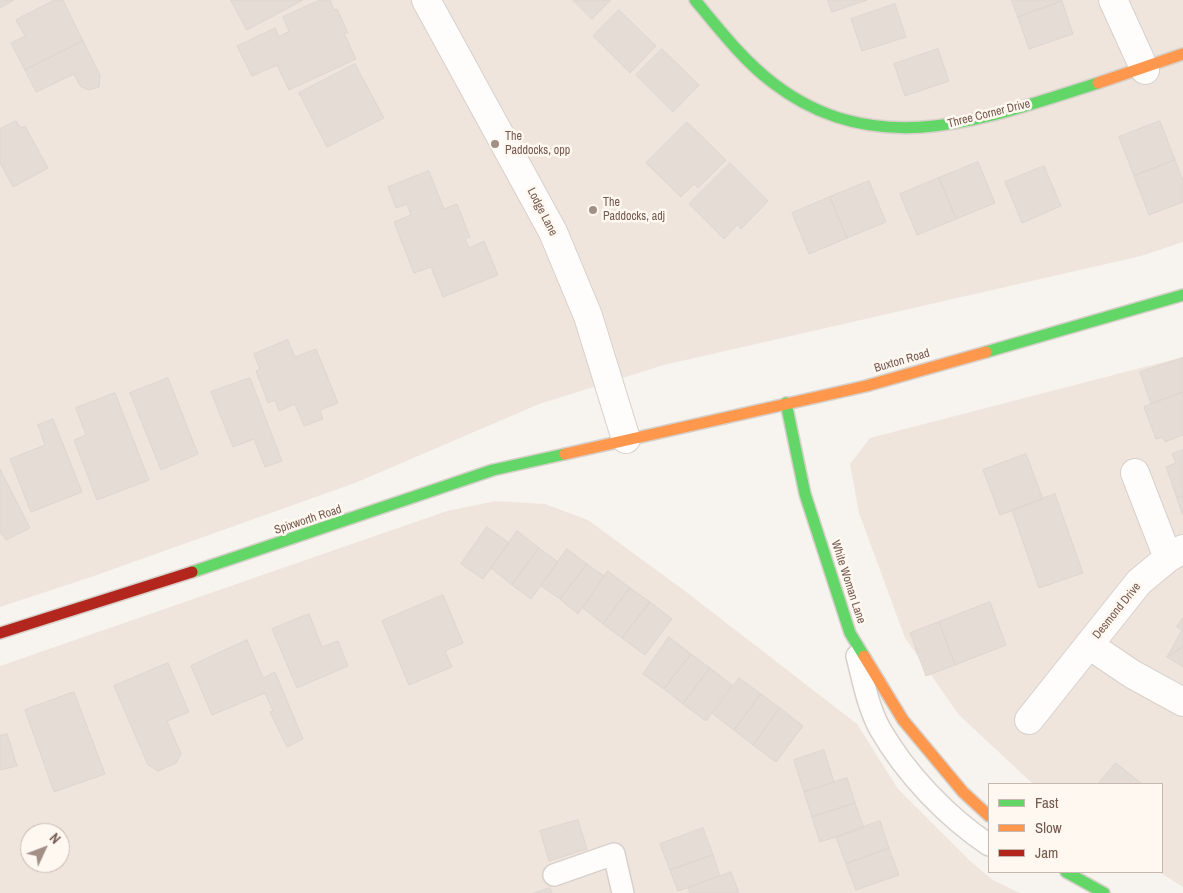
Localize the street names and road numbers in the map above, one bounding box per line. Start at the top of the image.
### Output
street label: Three Corner Drive [946,97,1032,131]
street label: Lodge Lane [524,186,560,238]
street label: Buxton Road [873,346,931,376]
street label: Spixworth Road [272,502,344,538]
street label: White Woman Lane [828,539,868,625]
street label: Desmond Drive [1090,580,1144,642]

